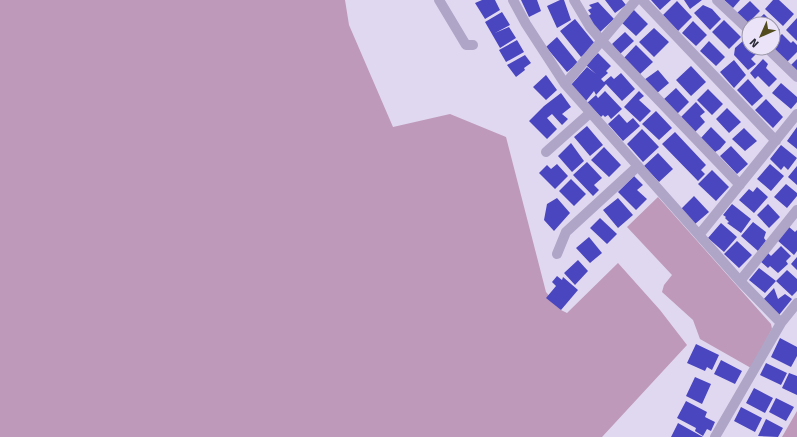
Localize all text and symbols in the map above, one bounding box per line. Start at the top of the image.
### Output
north arrow [741,16,781,56]
text: N [747,35,762,50]

